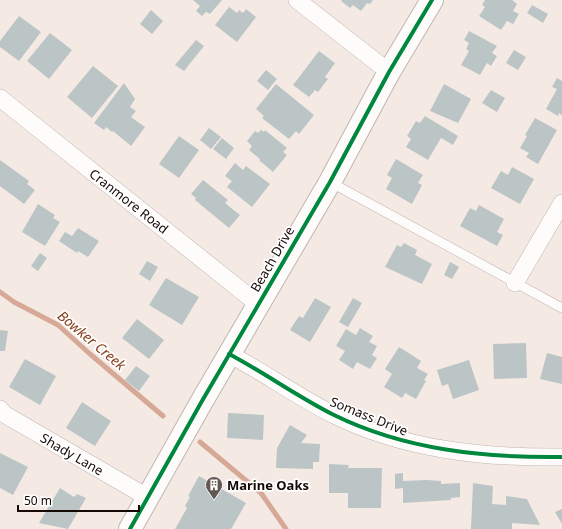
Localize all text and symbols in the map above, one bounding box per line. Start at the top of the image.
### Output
street label: Cranmore Road [86,164,172,238]
street label: Beach Drive [246,223,298,295]
water label: Bowker Creek [54,306,131,375]
street label: Somass Drive [327,392,411,440]
street label: Shady Lane [37,429,107,479]
building icon: Marine Oaks [204,475,224,500]
place label: Marine Oaks [227,476,309,494]
scale bar [18,487,139,513]
text: 50 m [24,492,52,509]

